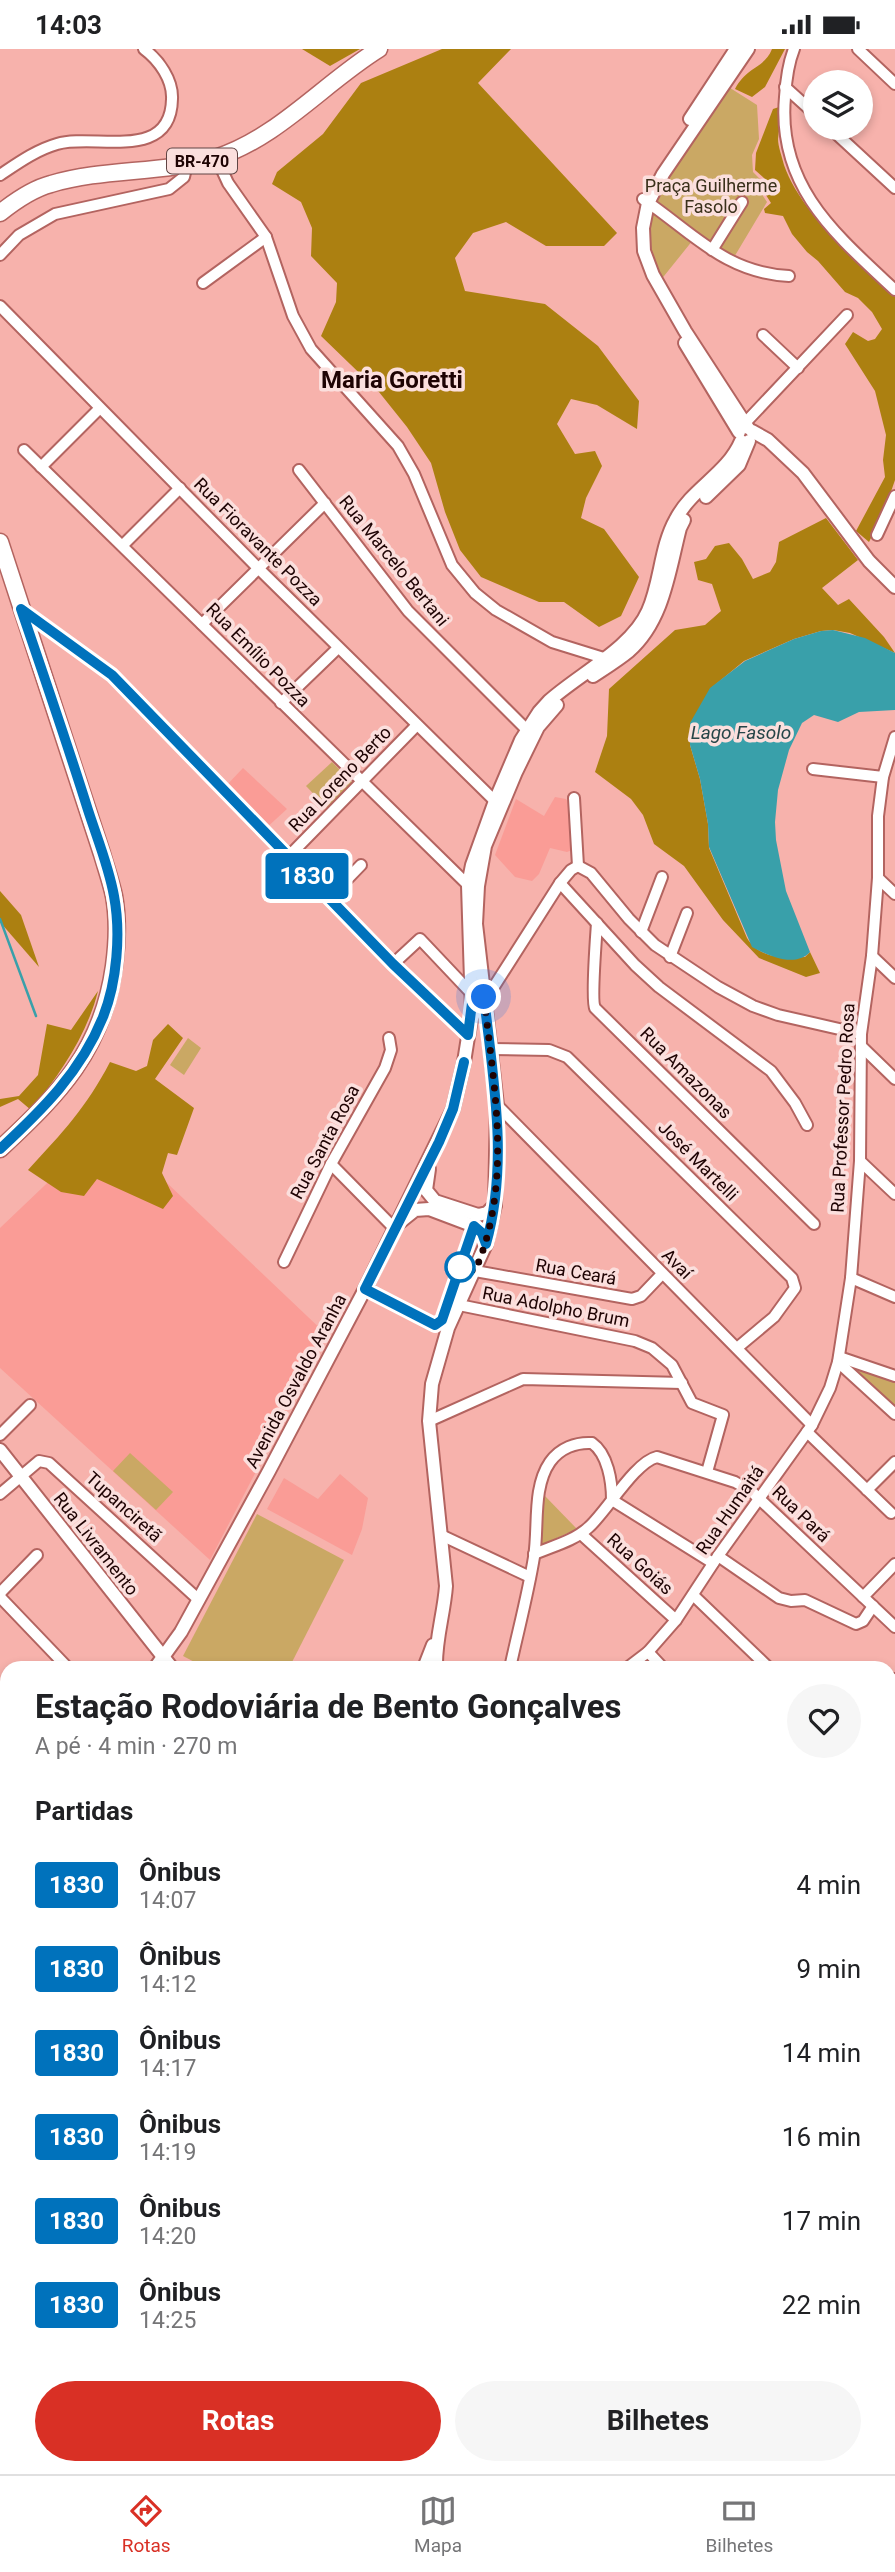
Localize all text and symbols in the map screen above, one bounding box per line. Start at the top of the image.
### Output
text: 14:03 [35,10,102,40]
map controls [803,70,873,140]
button: layers [803,70,873,140]
road number: BR-470 [167,149,237,173]
park label: Praça Guilherme Fasolo [645,175,777,217]
district label: Maria Goretti [321,366,463,394]
street label: Rua Fioravante Pozza [190,473,327,610]
street label: Rua Marcelo Bertani [335,491,454,630]
street label: Rua Emílio Pozza [202,598,315,711]
street label: Rua Loreno Berto [284,721,395,836]
water label: Lago Fasolo [691,721,791,744]
line badge: 1830 [258,853,356,899]
text: 1830 [279,862,335,890]
your location [466,979,501,1014]
street label: Rua Professor Pedro Rosa [827,1003,858,1213]
street label: Rua Amazonas [636,1023,736,1123]
street label: Rua Santa Rosa [286,1081,363,1202]
street label: José Martelli [654,1116,743,1205]
street label: Avaí [658,1244,697,1284]
unlabelled marker [445,1252,475,1282]
street label: Rua Ceará [534,1254,618,1289]
street label: Rua Adolpho Brum [481,1282,632,1331]
street label: Avenida Osvaldo Aranha [241,1290,350,1472]
street label: Rua Humaitá [691,1461,768,1558]
street label: Tupanciretã [82,1467,167,1546]
street label: Rua Pará [768,1481,834,1546]
street label: Rua Livramento [50,1488,143,1599]
street label: Rua Goiás [603,1529,678,1599]
button: heart [787,1684,861,1758]
text: Estação Rodoviária de Bento Gonçalves [35,1687,622,1726]
text: A pé · 4 min · 270 m [35,1733,237,1760]
text: Partidas [35,1796,133,1826]
text: Ônibus [139,1857,221,1887]
text: 4 min [796,1870,861,1900]
text: 1830 [49,1871,104,1899]
text: 14:07 [139,1887,196,1914]
text: Ônibus [139,1941,221,1971]
text: 9 min [796,1954,861,1984]
text: 1830 [49,1955,104,1983]
text: 14:12 [139,1971,196,1998]
text: Ônibus [139,2025,221,2055]
text: 14 min [782,2038,861,2068]
text: 1830 [49,2039,104,2067]
text: 14:17 [139,2055,196,2082]
text: Ônibus [139,2109,221,2139]
text: 16 min [782,2122,861,2152]
text: 1830 [49,2123,104,2151]
text: 14:19 [139,2139,196,2166]
text: Ônibus [139,2193,221,2223]
text: 17 min [782,2206,861,2236]
text: 1830 [49,2207,104,2235]
text: 14:20 [139,2223,196,2250]
text: Ônibus [139,2277,221,2307]
text: 22 min [782,2290,861,2320]
text: 1830 [49,2291,104,2319]
text: 14:25 [139,2307,196,2334]
button: Rotas [35,2381,441,2461]
button: Bilhetes [455,2381,861,2461]
tab: Rotas [122,2492,171,2557]
tab: Mapa [414,2492,462,2557]
tab: Bilhetes [706,2492,773,2557]

